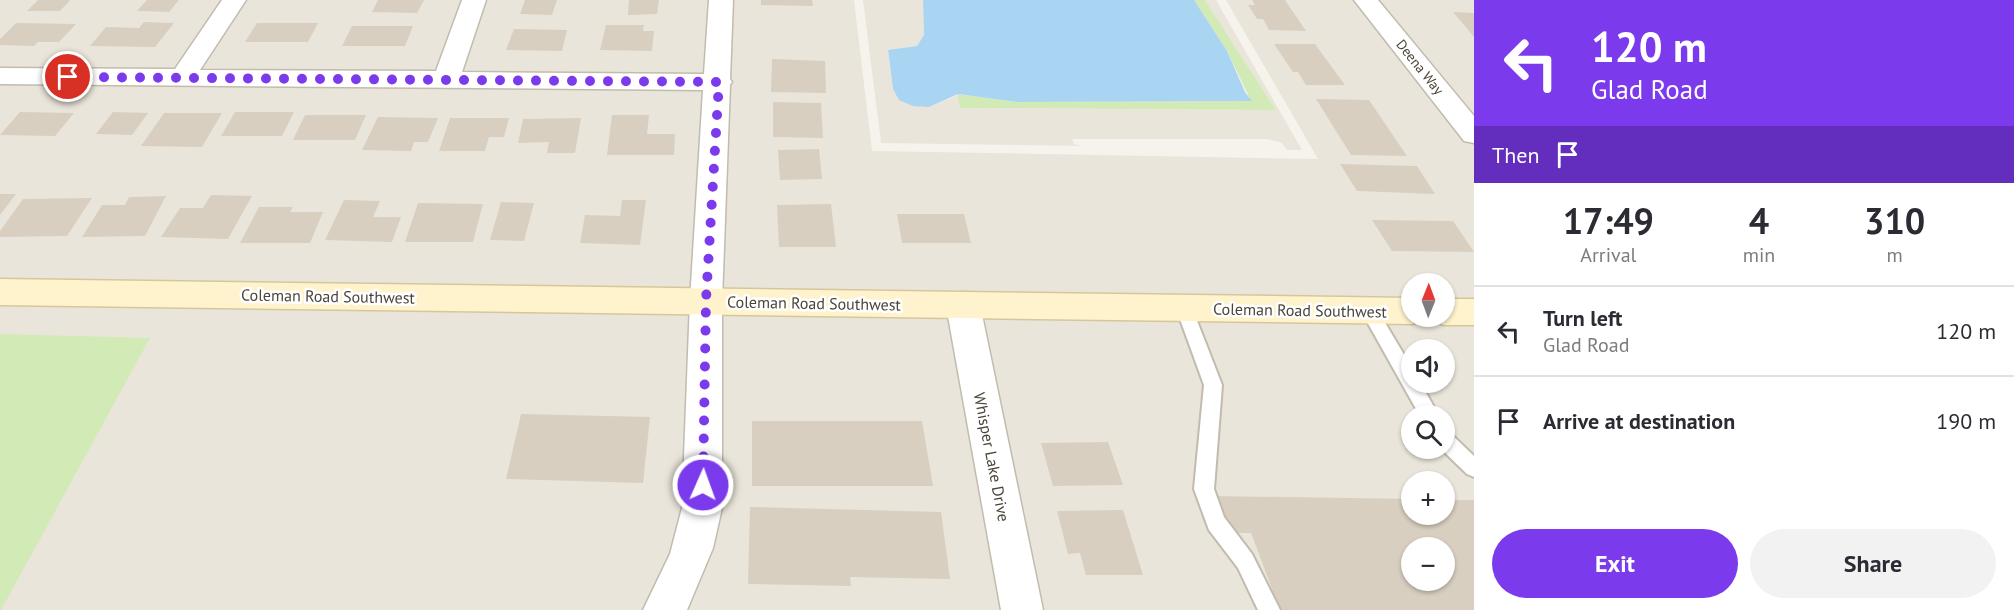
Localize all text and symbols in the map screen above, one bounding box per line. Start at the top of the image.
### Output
text: 120 m [1591,19,1707,74]
icon: left [1492,24,1570,102]
street label: Deena Way [1392,36,1448,99]
pin [42,51,93,102]
icon: arrive [51,60,84,93]
text: Glad Road [1591,72,1708,106]
icon: arrive [1551,138,1584,171]
text: Then [1492,141,1539,169]
text: 17:49 [1563,197,1654,244]
text: 4 [1749,197,1769,244]
text: 310 [1864,197,1925,244]
text: Arrival [1580,242,1636,268]
text: min [1743,242,1775,268]
text: m [1887,242,1903,268]
north arrow [1401,273,1455,327]
map controls [1401,273,1455,591]
street label: Coleman Road Southwest [241,284,416,308]
street label: Coleman Road Southwest [727,291,902,315]
street label: Coleman Road Southwest [1213,298,1388,322]
text: Turn left [1543,304,1623,332]
icon: left [1492,315,1525,348]
text: 120 m [1936,317,1996,345]
text: Glad Road [1543,332,1629,358]
button: sound [1401,339,1455,393]
street label: Whisper Lake Drive [970,391,1014,523]
button: search [1401,405,1455,459]
icon: arrive [1492,405,1525,438]
text: Arrive at destination [1543,407,1735,435]
text: 190 m [1936,407,1996,435]
position arrow [671,453,735,517]
button: + [1401,471,1455,525]
button: Exit [1492,529,1738,598]
button: Share [1750,529,1996,598]
button: − [1401,537,1455,591]

